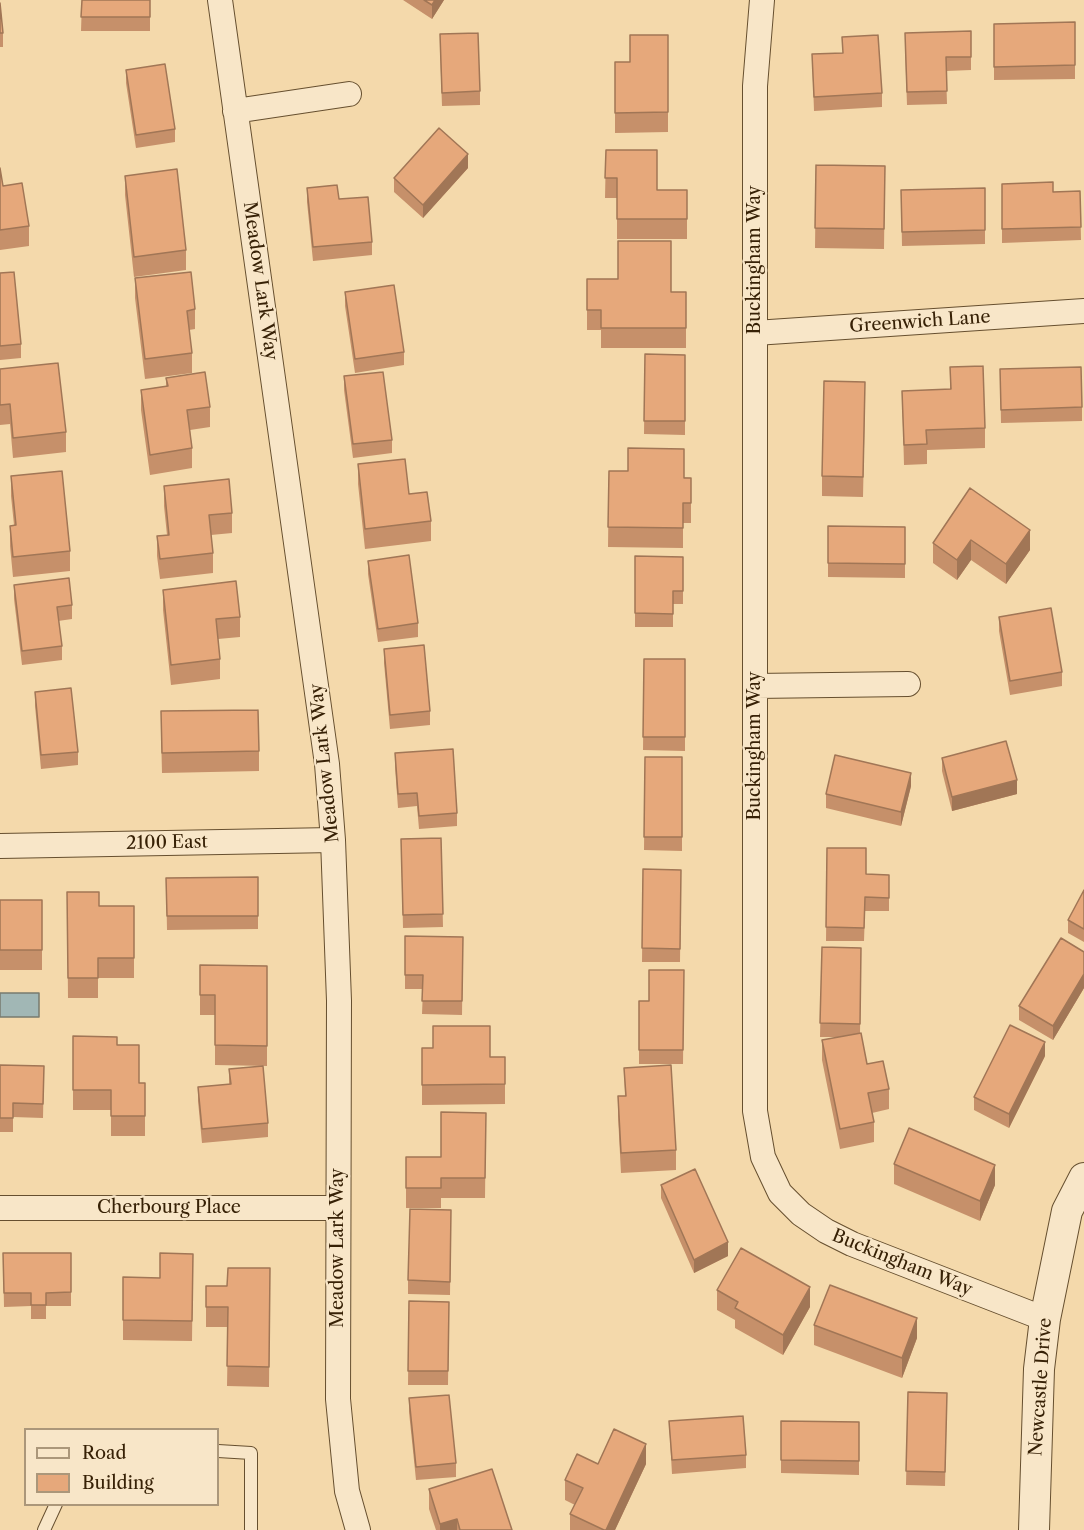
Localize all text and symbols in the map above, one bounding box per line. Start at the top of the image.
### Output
street label: Buckingham Way [744,185,766,335]
street label: Meadow Lark Way [238,200,282,362]
street label: Greenwich Lane [849,306,991,338]
street label: Buckingham Way [744,671,766,821]
street label: Meadow Lark Way [306,682,344,844]
street label: 2100 East [126,831,208,855]
street label: Meadow Lark Way [327,1168,349,1328]
street label: Cherbourg Place [97,1197,241,1219]
street label: Buckingham Way [829,1225,975,1301]
street label: Newcastle Drive [1025,1317,1057,1457]
legend [24,1428,219,1506]
text: Road [82,1442,127,1464]
text: Building [82,1472,154,1494]

